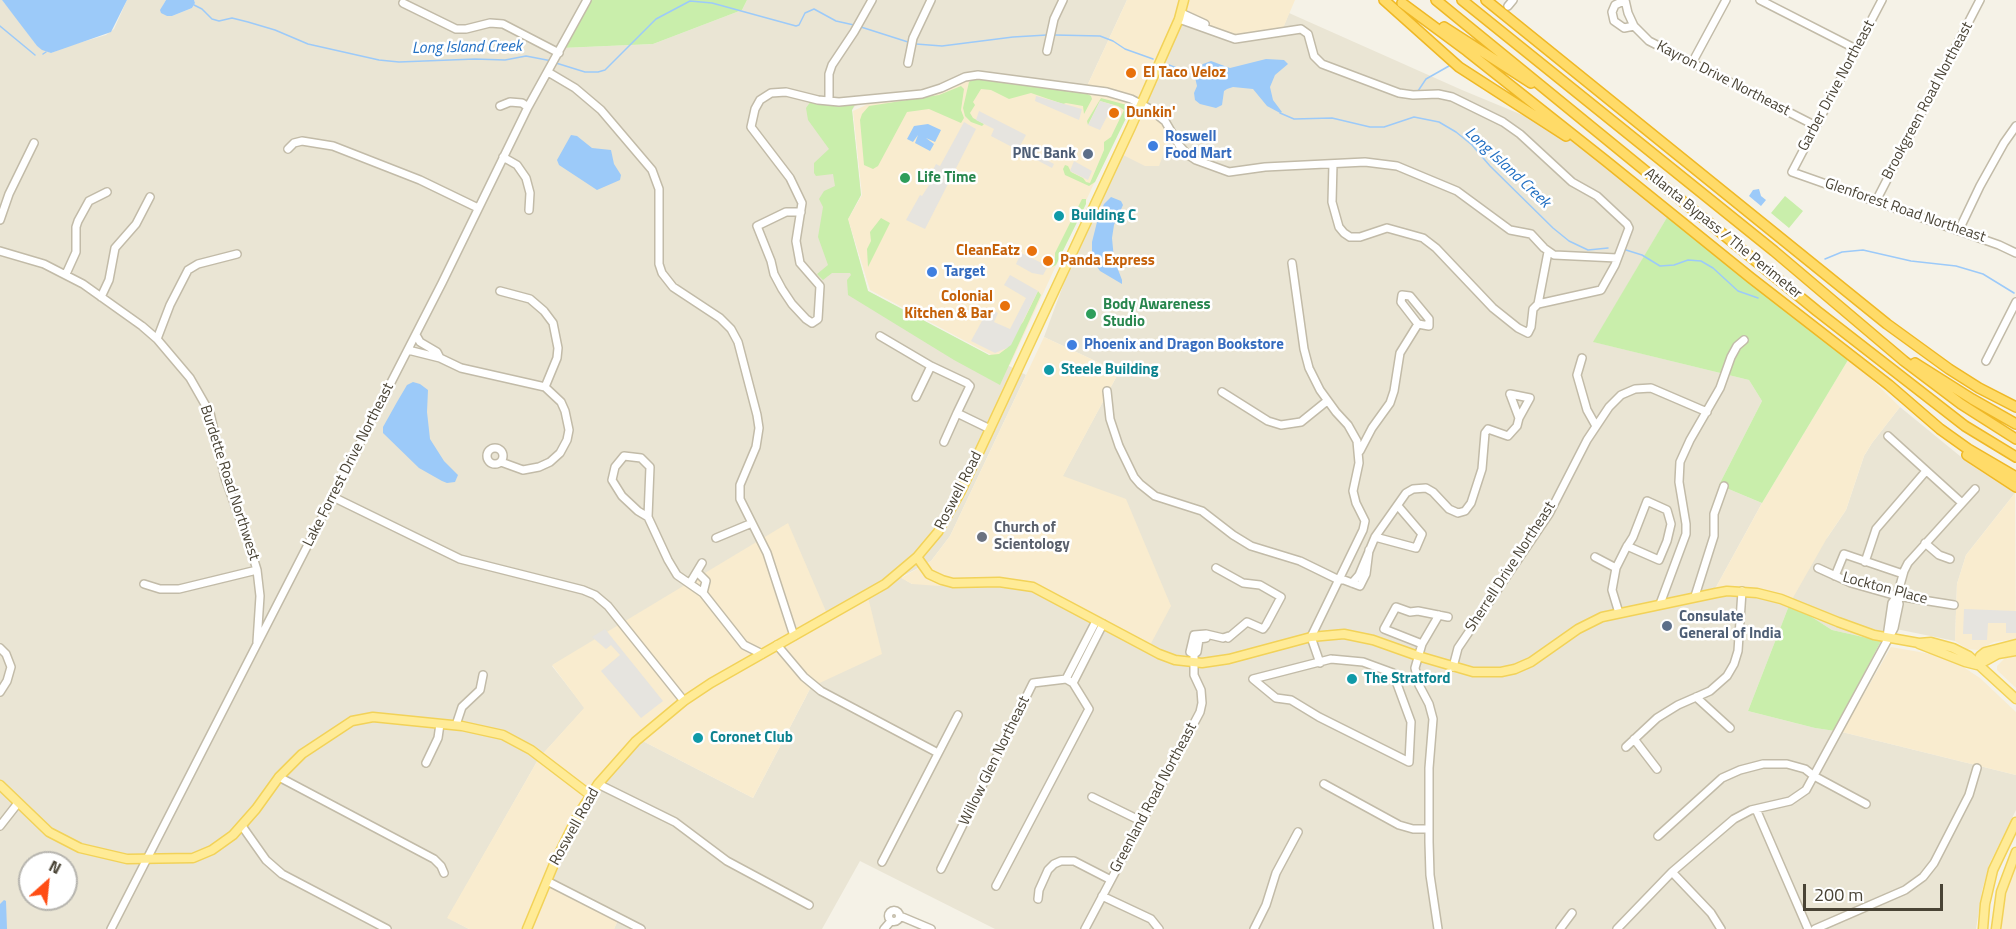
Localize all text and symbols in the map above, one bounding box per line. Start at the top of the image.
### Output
street label: Garber Drive Northeast [1795,17,1879,155]
street label: Brookgreen Road Northeast [1879,19,1977,183]
water label: Long Island Creek [412,37,522,59]
street label: Kayron Drive Northeast [1653,38,1793,120]
place label: El Taco Veloz [1143,64,1226,82]
marker: El Taco Veloz [1124,66,1138,80]
place label: Dunkin' [1126,104,1175,122]
marker: Dunkin' [1107,106,1121,120]
water label: Long Island Creek [1460,123,1554,213]
place label: Roswell Food Mart [1165,128,1232,163]
marker: Roswell Food Mart [1146,139,1160,153]
place label: PNC Bank [1013,145,1076,163]
marker: PNC Bank [1081,147,1095,161]
street label: Atlanta Bypass / The Perimeter [1641,165,1805,303]
place label: Life Time [917,169,976,187]
marker: Life Time [898,171,912,185]
street label: Glenforest Road Northeast [1822,175,1988,247]
place label: Building C [1071,207,1136,225]
marker: Building C [1052,209,1066,223]
place label: CleanEatz [956,242,1020,260]
marker: CleanEatz [1025,244,1039,258]
place label: Panda Express [1060,252,1155,270]
marker: Panda Express [1041,254,1055,268]
place label: Target [944,263,985,281]
marker: Target [925,265,939,279]
place label: Colonial Kitchen & Bar [904,288,993,323]
place label: Body Awareness Studio [1103,296,1211,331]
marker: Colonial Kitchen & Bar [998,299,1012,313]
marker: Body Awareness Studio [1084,307,1098,321]
place label: Phoenix and Dragon Bookstore [1084,336,1284,354]
marker: Phoenix and Dragon Bookstore [1065,338,1079,352]
place label: Steele Building [1061,361,1159,379]
marker: Steele Building [1042,363,1056,377]
street label: Lake Forrest Drive Northeast [300,380,398,550]
street label: Burdette Road Northwest [195,403,263,563]
street label: Roswell Road [932,449,986,533]
street label: Sherrell Drive Northeast [1462,498,1560,636]
place label: Church of Scientology [994,519,1070,554]
marker: Church of Scientology [975,530,989,544]
street label: Lockton Place [1841,569,1929,609]
place label: Consulate General of India [1679,608,1781,643]
marker: Consulate General of India [1660,619,1674,633]
place label: The Stratford [1364,670,1450,688]
marker: The Stratford [1345,672,1359,686]
street label: Willow Glen Northeast [956,693,1034,829]
street label: Greenland Road Northeast [1107,720,1201,876]
place label: Coronet Club [710,729,793,747]
marker: Coronet Club [691,731,705,745]
street label: Roswell Road [546,785,604,869]
north arrow [18,851,78,911]
text: N [45,854,66,880]
scale bar [1806,872,1946,910]
text: 200 m [1814,881,1863,908]

